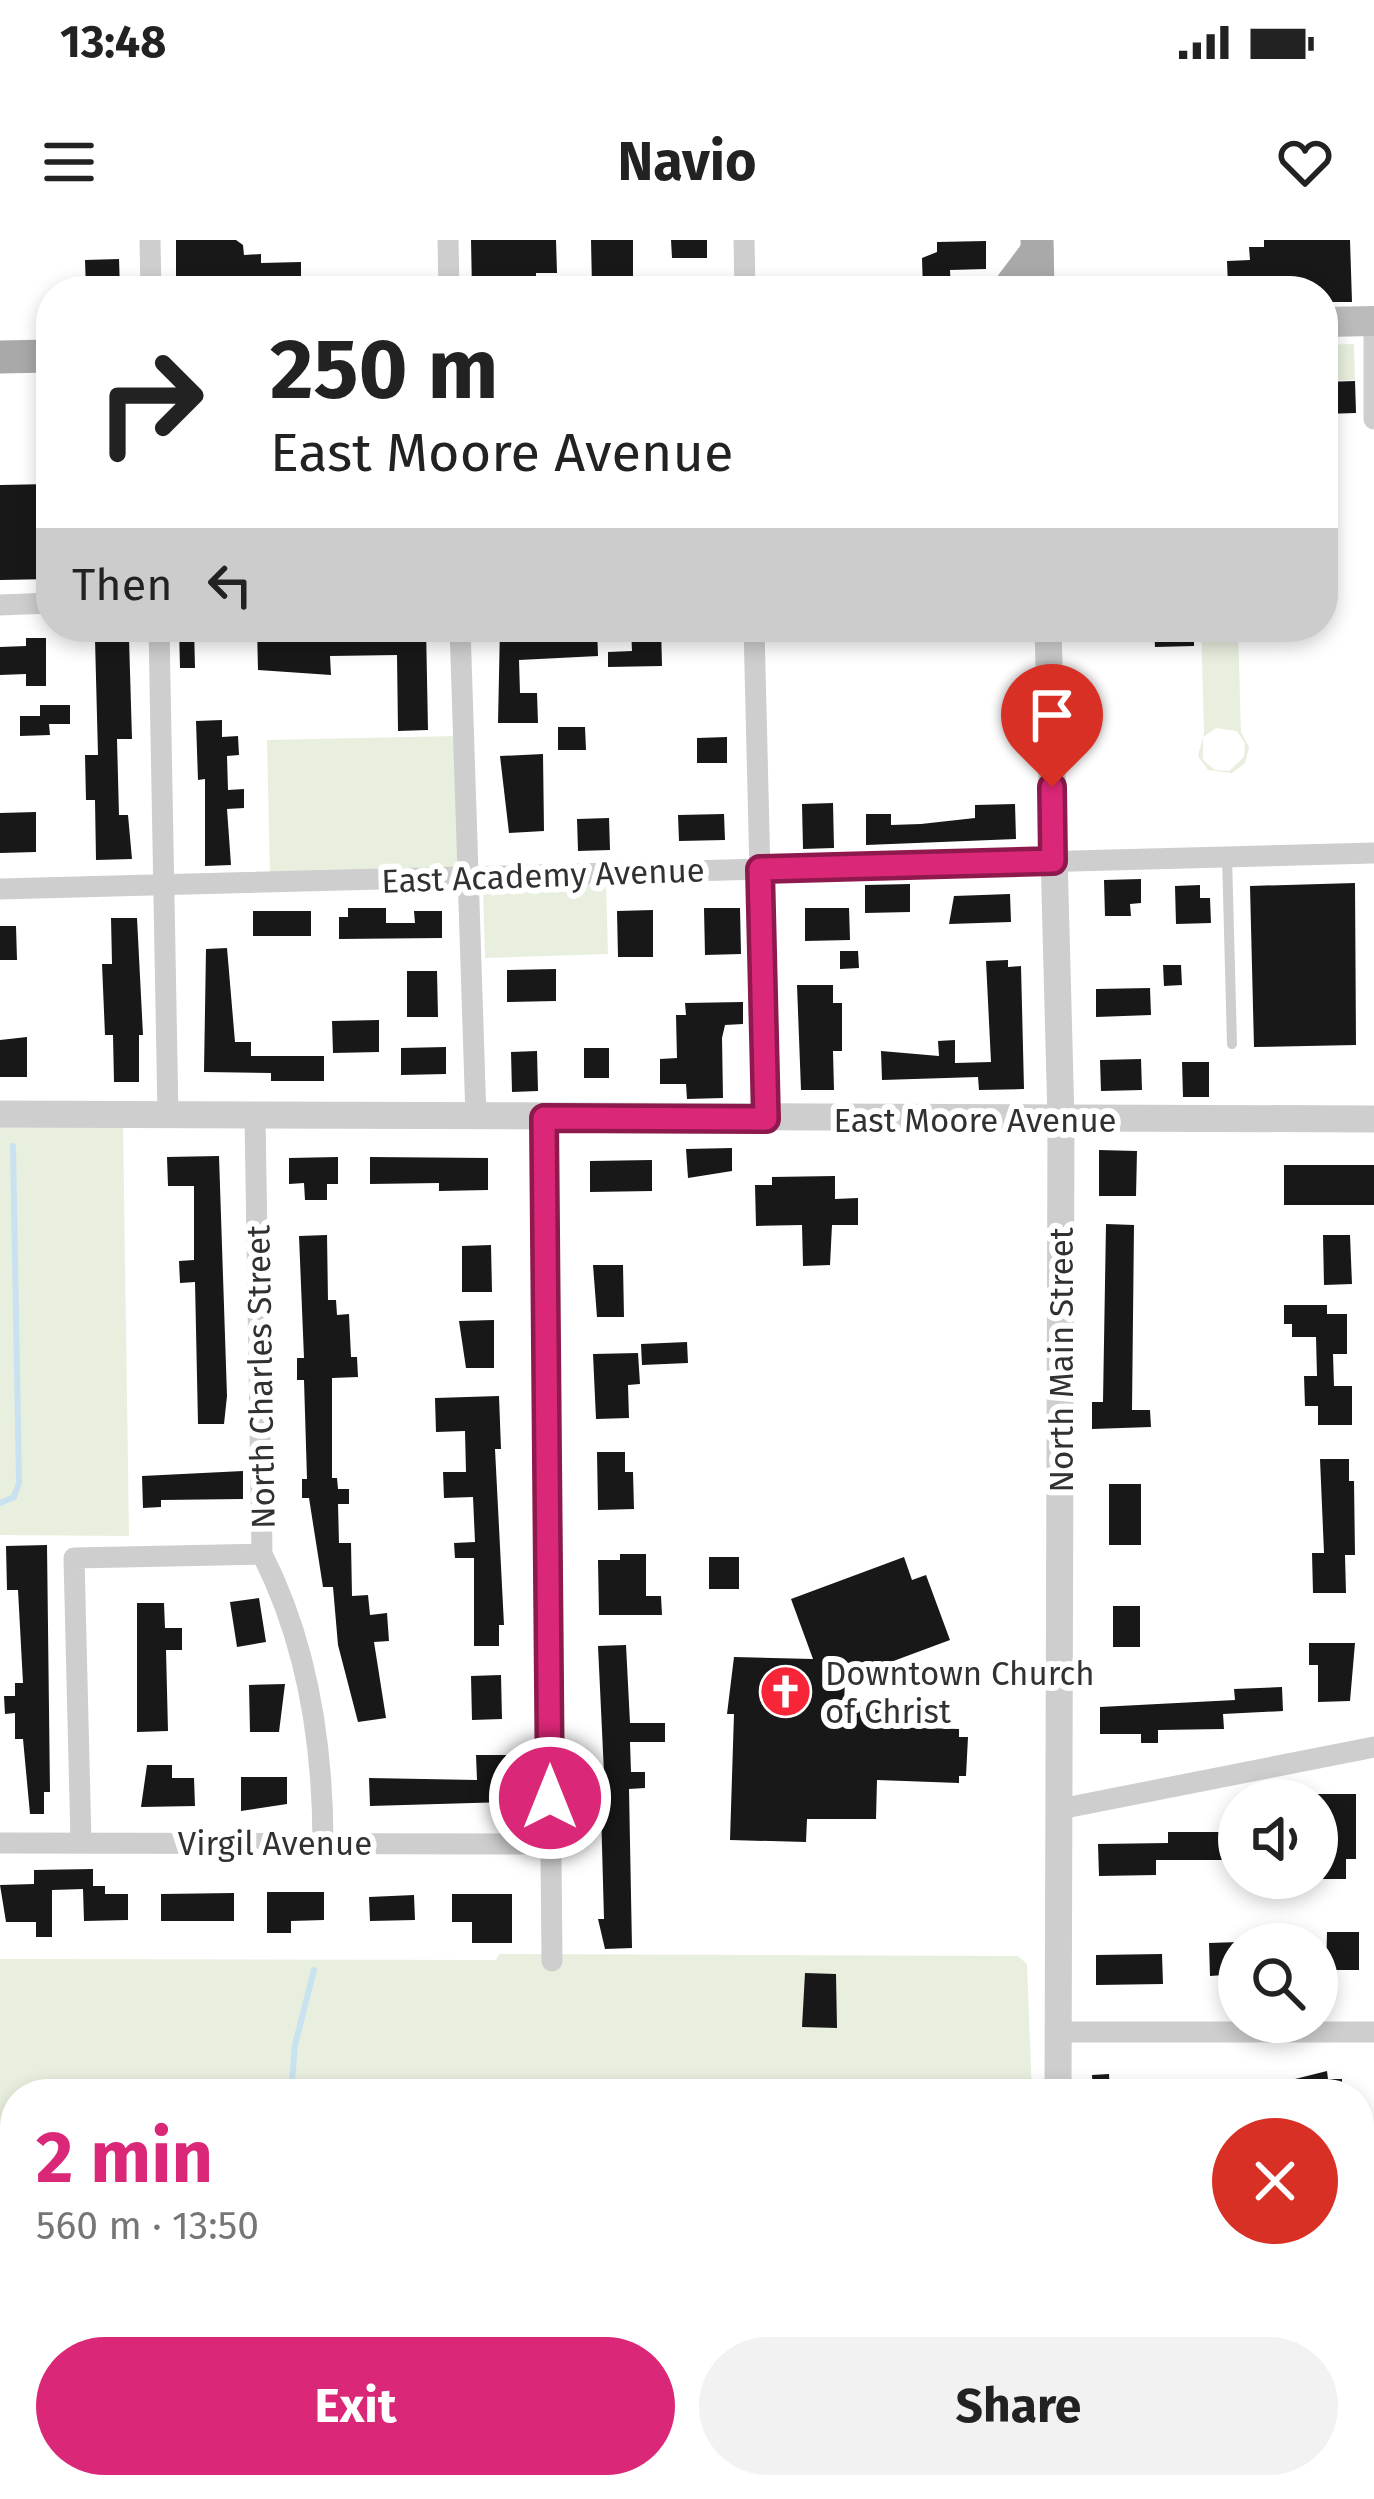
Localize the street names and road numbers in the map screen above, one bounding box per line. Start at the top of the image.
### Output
street label: East Academy Avenue [381,850,705,902]
street label: East Moore Avenue [833,1101,1117,1141]
street label: North Charles Street [238,1225,284,1529]
street label: North Main Street [1042,1227,1082,1493]
street label: Virgil Avenue [178,1824,372,1864]

